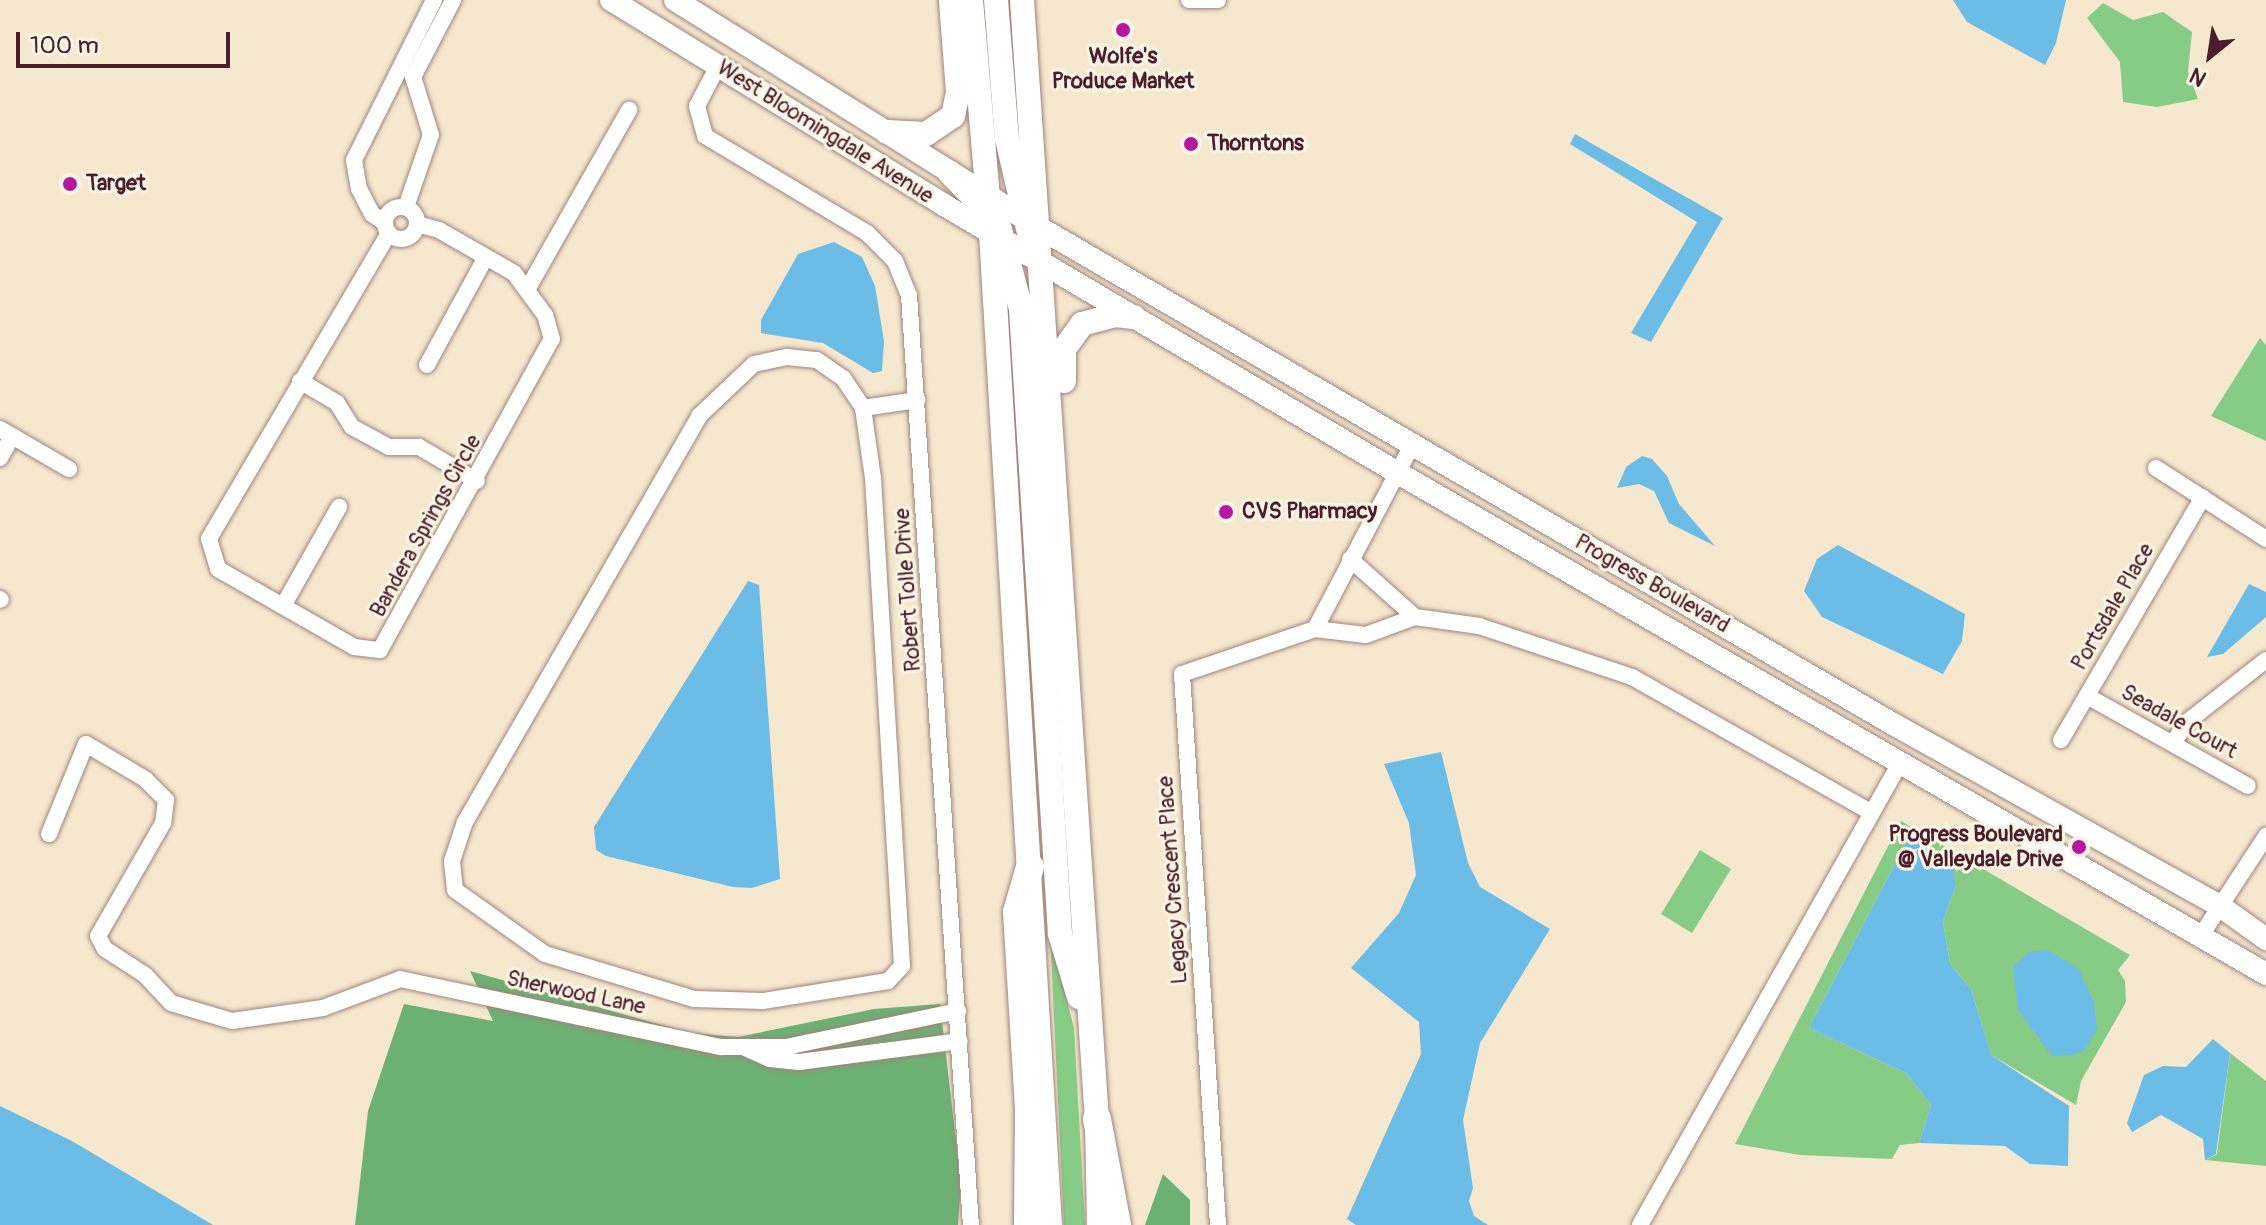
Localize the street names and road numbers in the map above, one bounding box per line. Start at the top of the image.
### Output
street label: West Bloomingdale Avenue [712,55,938,209]
street label: Bandera Springs Circle [365,430,487,622]
street label: Robert Tolle Drive [889,507,927,673]
street label: Progress Boulevard [1570,529,1734,639]
street label: Portsdale Place [2066,539,2160,675]
street label: Seadale Court [2116,679,2242,765]
street label: Legacy Crescent Place [1153,775,1193,985]
street label: Sherwood Lane [504,965,648,1021]

